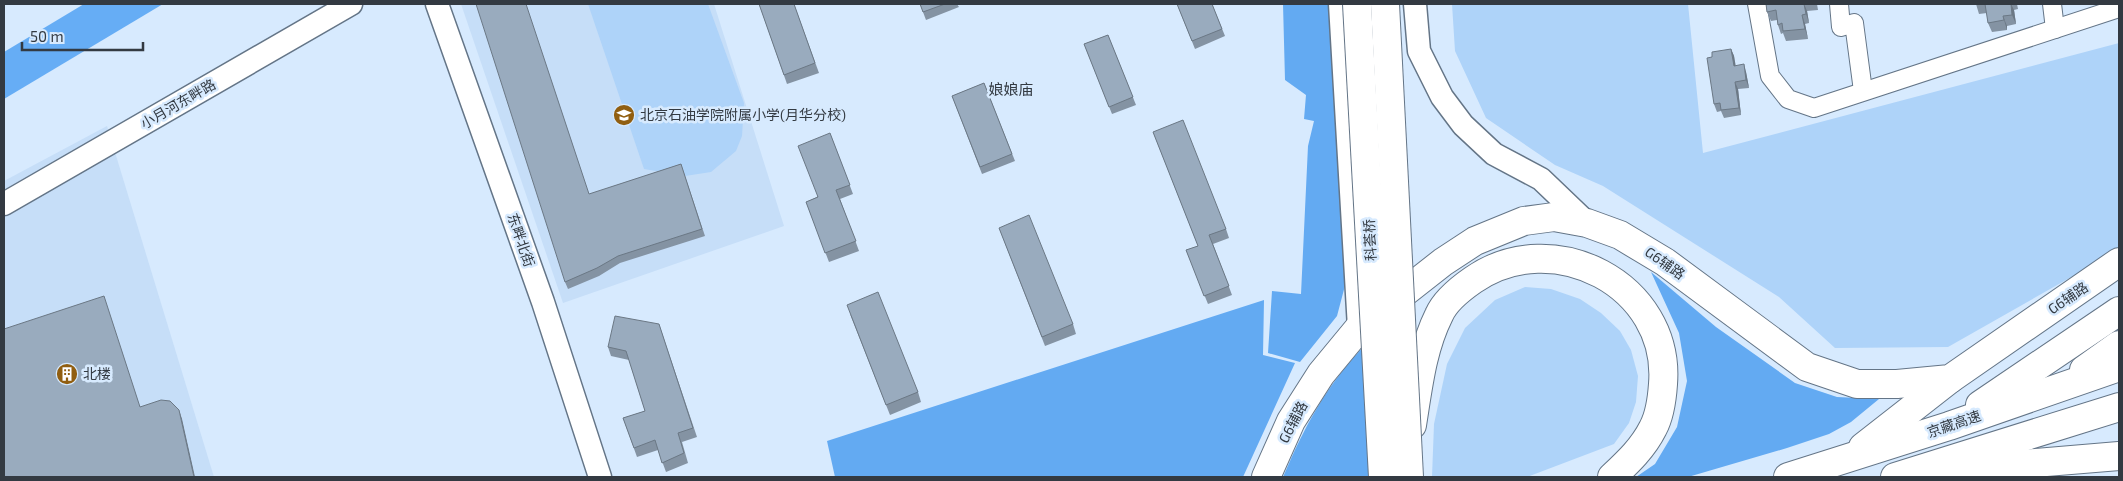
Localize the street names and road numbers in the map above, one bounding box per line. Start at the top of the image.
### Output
street label: 小月河东畔路 [137,75,218,132]
street label: 东畔北街 [504,211,539,269]
street label: 科荟桥 [1360,219,1379,261]
street label: G6辅路 [1642,243,1689,282]
street label: G6辅路 [2044,278,2091,317]
street label: G6辅路 [1275,398,1311,446]
street label: 京藏高速 [1925,406,1983,441]

